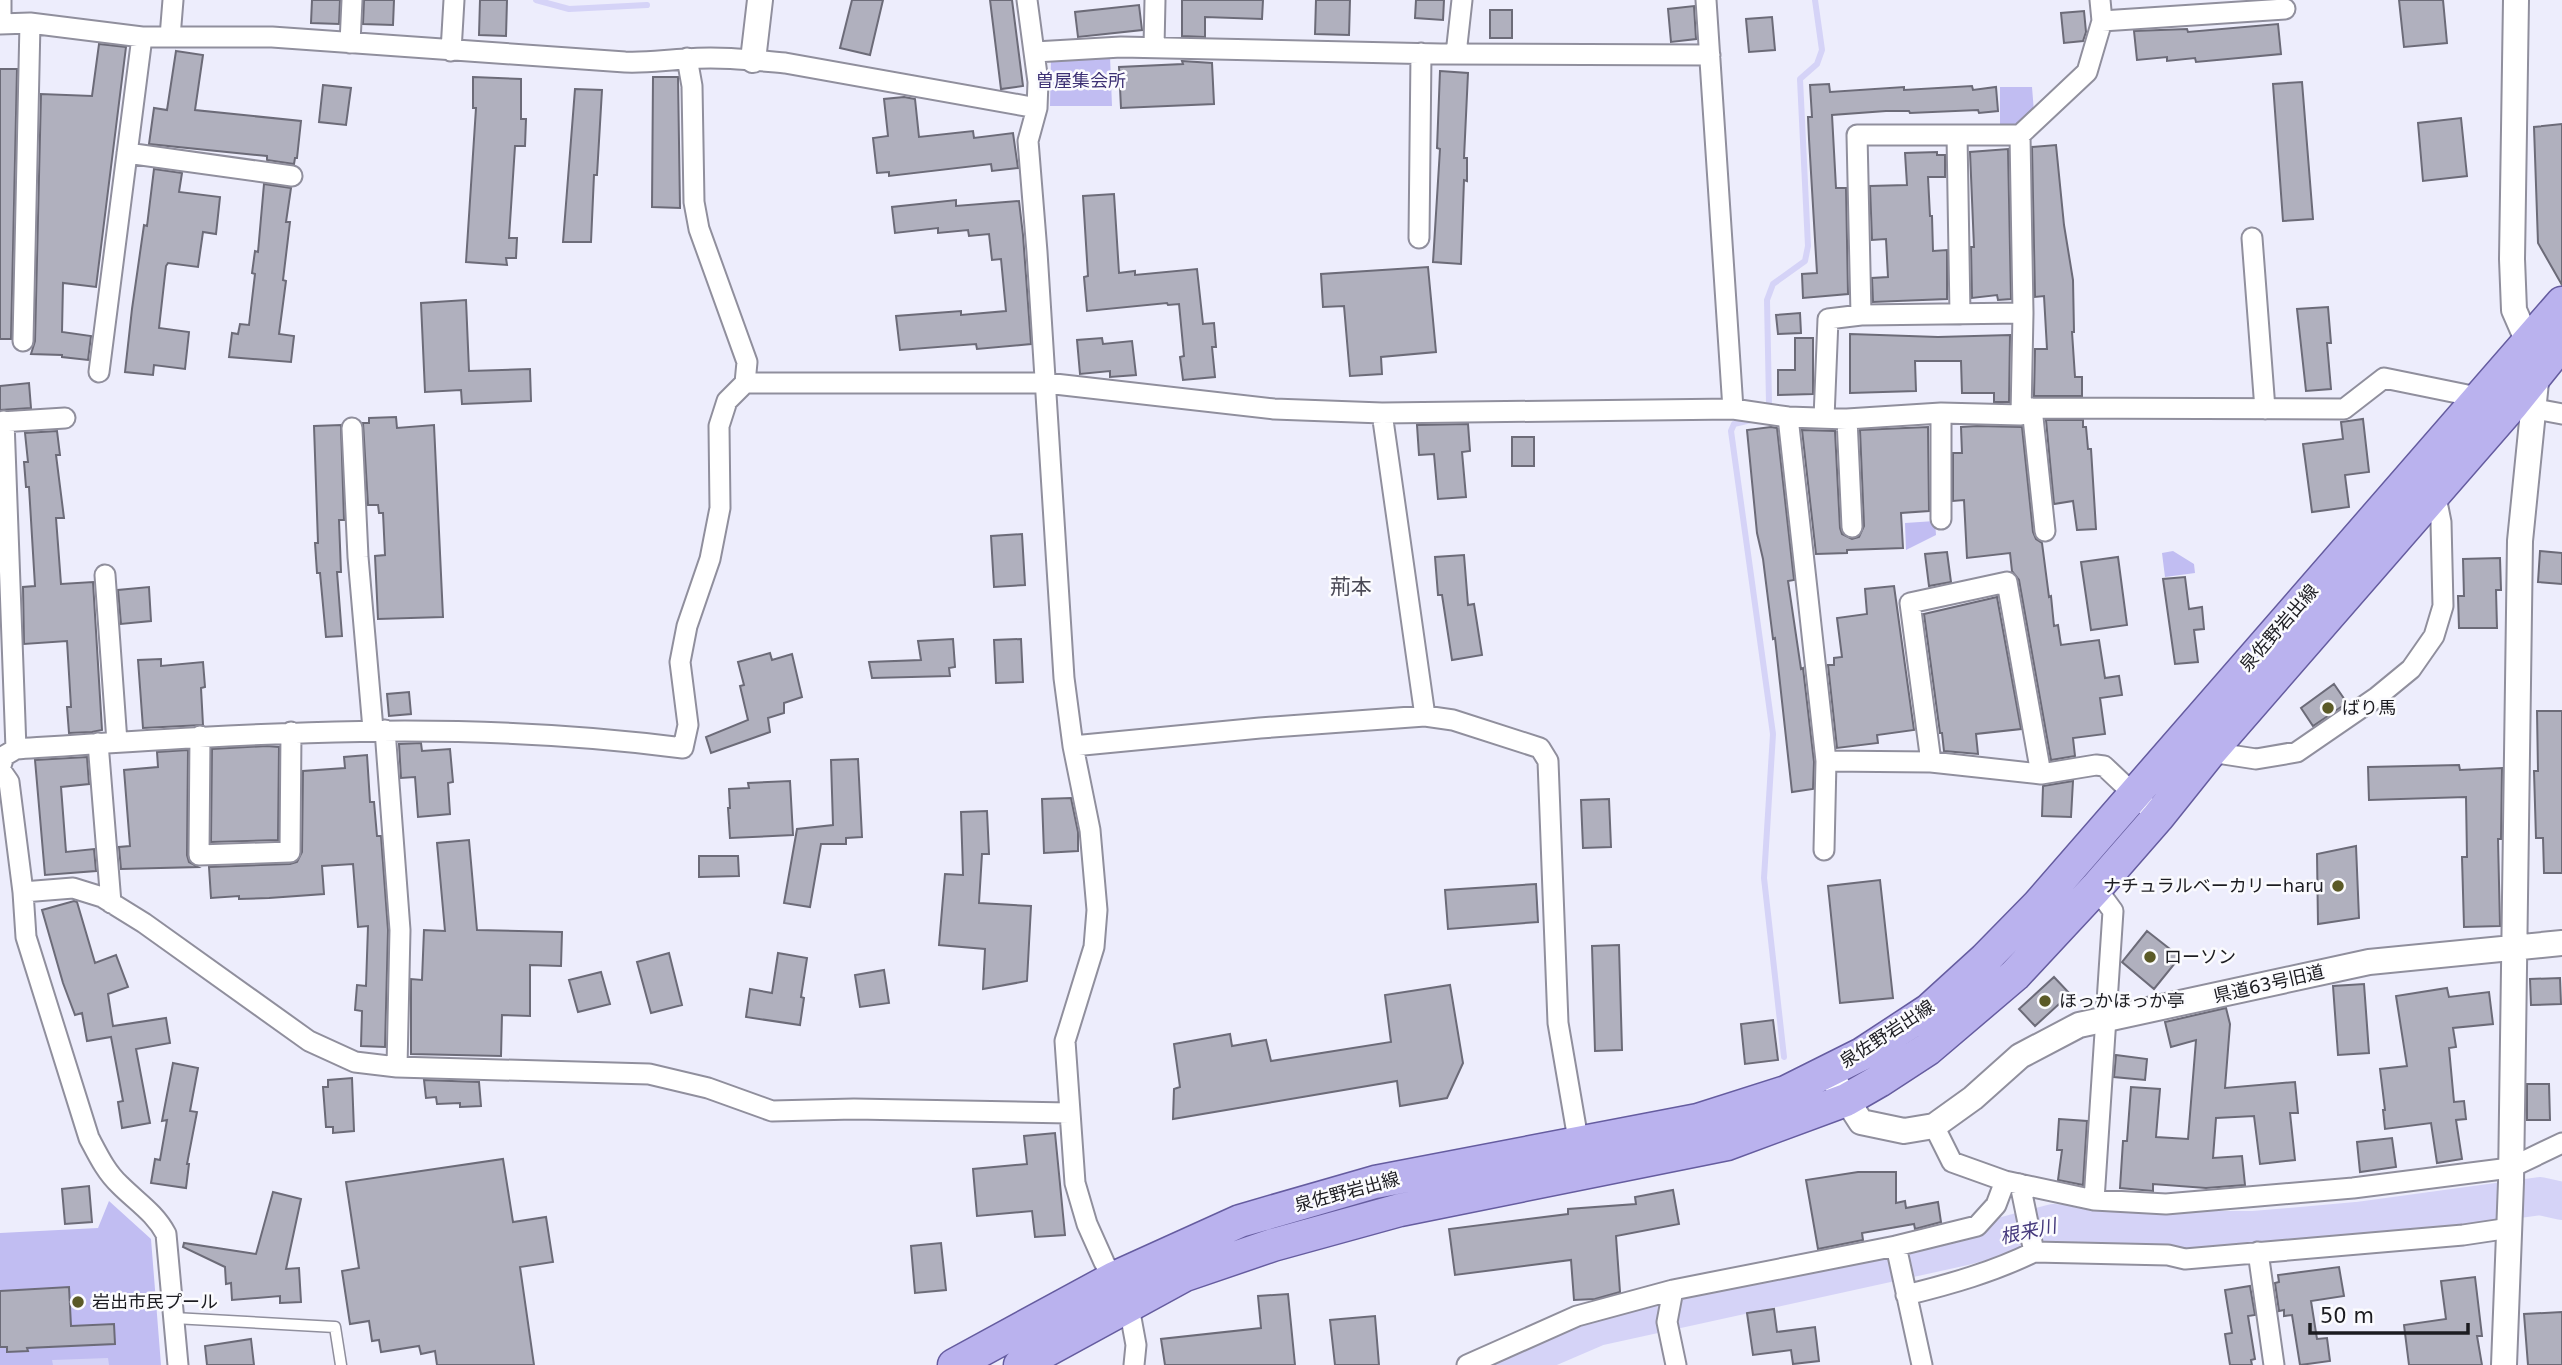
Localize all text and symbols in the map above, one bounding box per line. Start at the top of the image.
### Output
park label: 曽屋集会所 [1036,70,1126,91]
district label: 荊本 [1330,575,1372,599]
street label: 泉佐野岩出線 [2235,580,2322,675]
place label: ばり馬 [2342,697,2396,718]
marker: ばり馬 [2320,700,2336,716]
place label: ナチュラルベーカリーharu [2103,875,2324,896]
marker: ナチュラルベーカリーharu [2330,878,2346,894]
place label: ローソン [2164,946,2236,967]
marker: ローソン [2142,949,2158,965]
street label: 県道63号旧道 [2212,961,2326,1006]
place label: ほっかほっか亭 [2059,990,2185,1011]
marker: ほっかほっか亭 [2037,993,2053,1009]
street label: 泉佐野岩出線 [1836,995,1938,1072]
street label: 泉佐野岩出線 [1292,1167,1402,1216]
water label: 根来川 [1998,1214,2060,1248]
place label: 岩出市民プール [92,1291,218,1312]
scale bar [2310,1292,2468,1336]
marker: 岩出市民プール [70,1294,86,1310]
text: 50 m [2320,1304,2374,1328]

